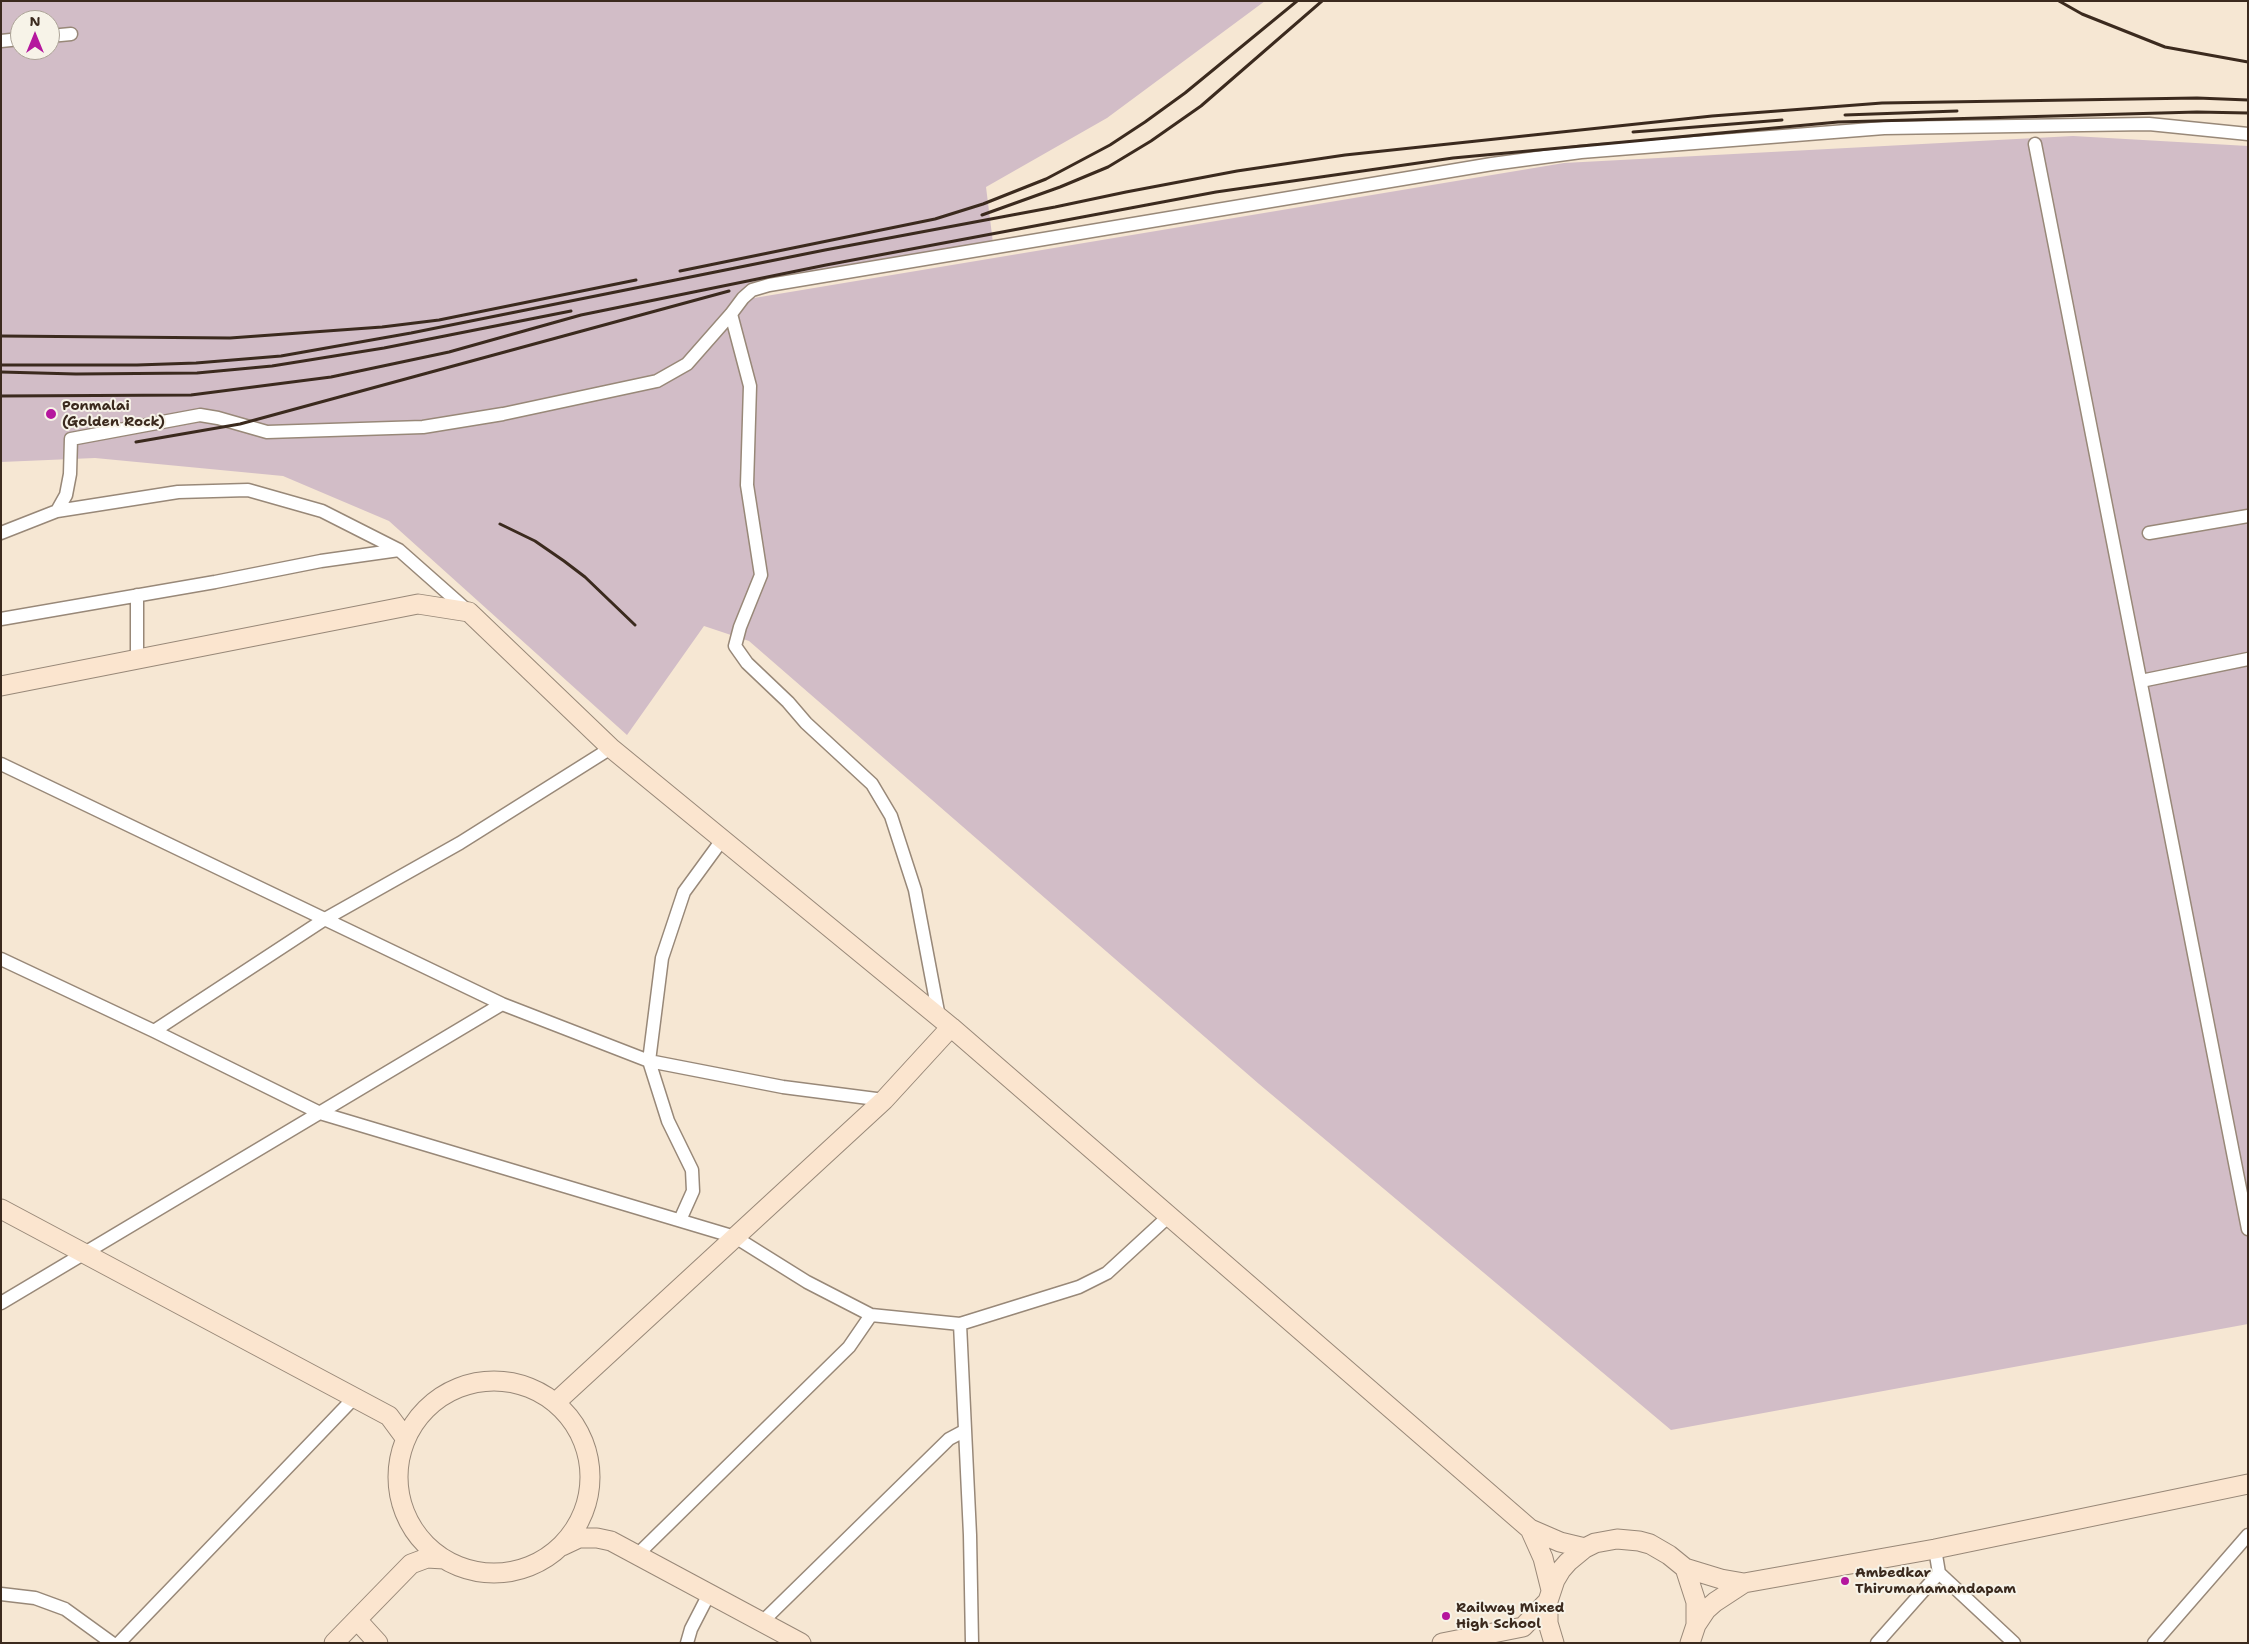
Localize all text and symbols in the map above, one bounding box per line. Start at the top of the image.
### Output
north arrow [10,10,60,60]
text: N [29,12,41,30]
place label: Ponmalai (Golden Rock) [62,398,165,431]
marker: Ponmalai (Golden Rock) [44,407,58,421]
place label: Ambedkar Thirumanamandapam [1855,1565,2016,1598]
marker: Ambedkar Thirumanamandapam [1839,1575,1851,1587]
place label: Railway Mixed High School [1456,1600,1564,1632]
marker: Railway Mixed High School [1440,1610,1452,1622]

